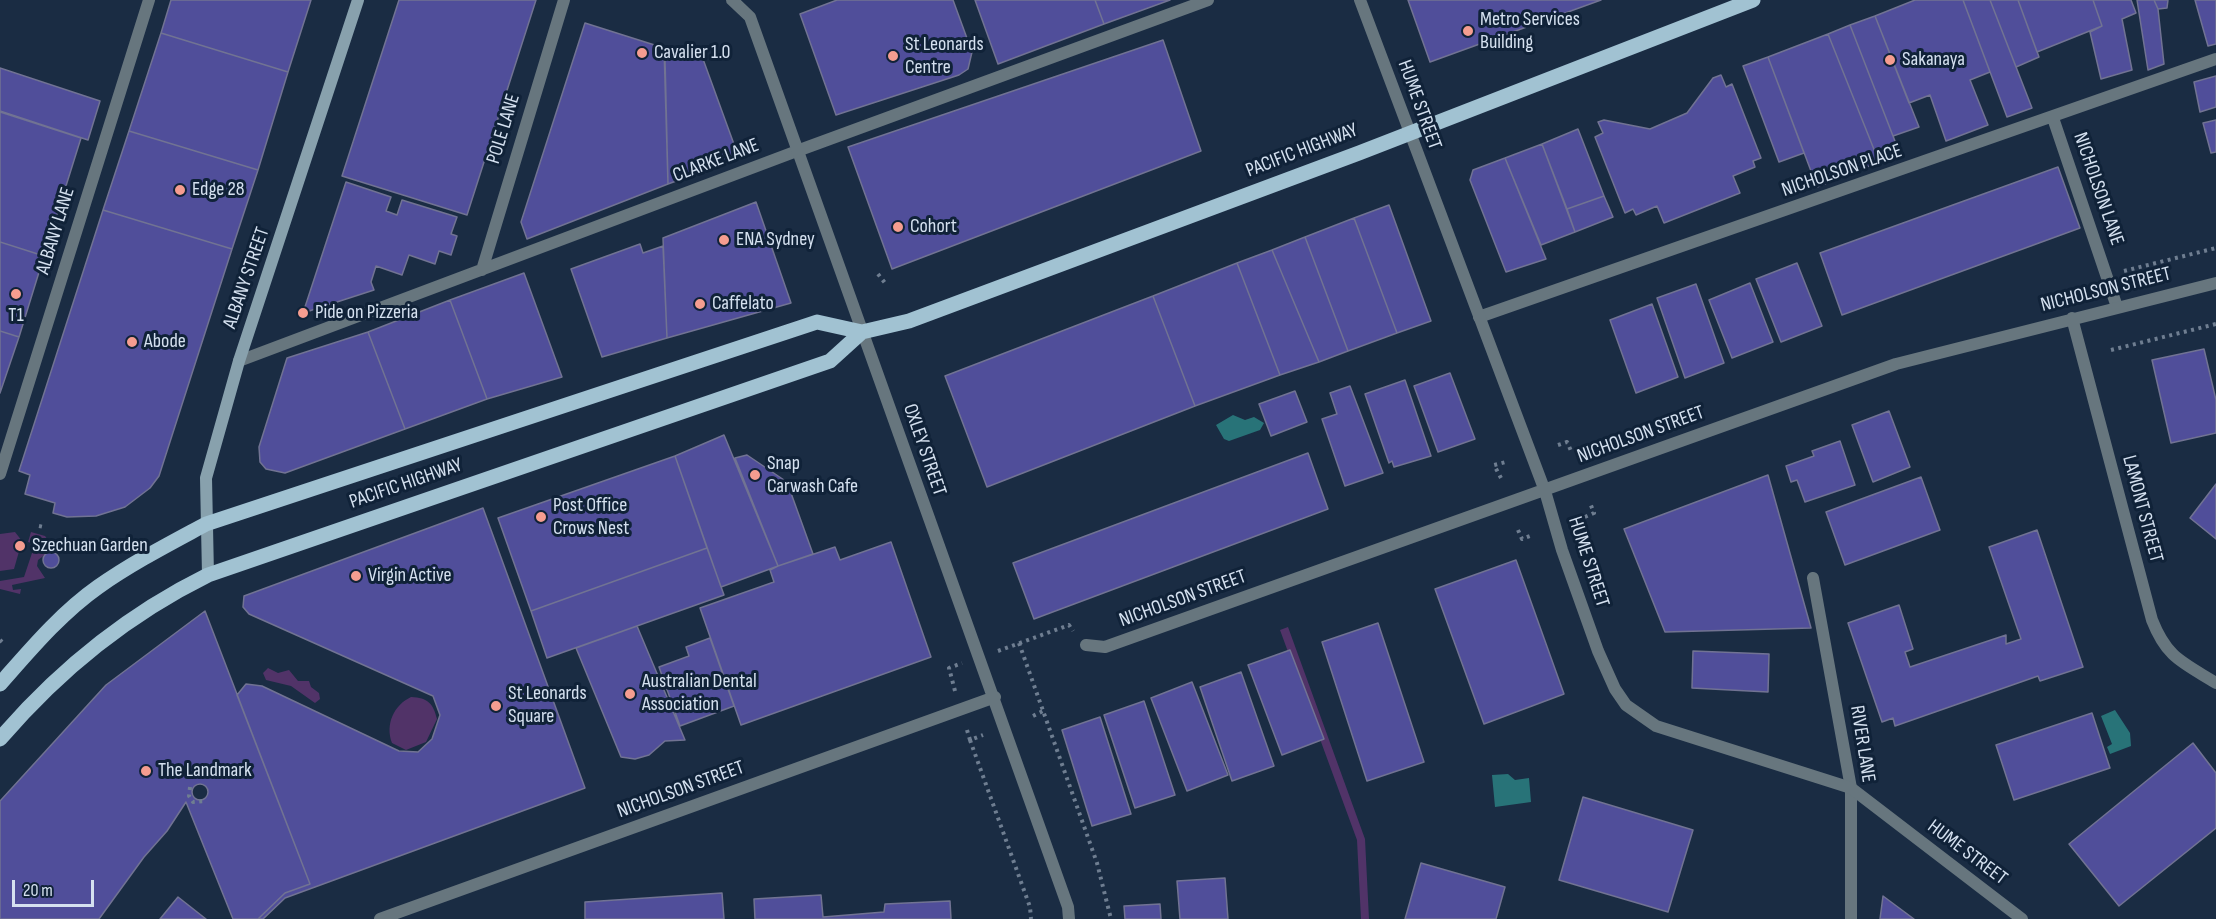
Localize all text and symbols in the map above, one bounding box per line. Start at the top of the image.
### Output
place label: Metro Services Building [1480,8,1580,55]
marker: Metro Services Building [1461,24,1475,38]
place label: St Leonards Centre [905,33,984,80]
place label: Cavalier 1.0 [654,41,731,65]
marker: Cavalier 1.0 [635,46,649,60]
place label: Sakanaya [1902,48,1965,72]
marker: St Leonards Centre [886,49,900,63]
marker: Sakanaya [1883,53,1897,67]
street label: HUME STREET [1392,57,1446,153]
street label: POLE LANE [482,91,526,167]
street label: PACIFIC HIGHWAY [1243,119,1361,183]
street label: NICHOLSON LANE [2068,129,2128,249]
street label: CLARKE LANE [670,134,762,188]
street label: NICHOLSON PLACE [1779,139,1905,203]
place label: Edge 28 [192,178,245,202]
marker: Edge 28 [173,183,187,197]
street label: ALBANY LANE [31,185,81,277]
place label: Cohort [910,215,957,239]
marker: Cohort [891,220,905,234]
street label: ALBANY STREET [218,224,276,332]
place label: ENA Sydney [736,228,815,252]
marker: ENA Sydney [717,233,731,247]
street label: NICHOLSON STREET [2038,262,2174,318]
marker: T1 [9,287,23,301]
place label: Caffelato [712,292,774,316]
marker: Caffelato [693,297,707,311]
place label: Pide on Pizzeria [315,301,418,325]
place label: T1 [8,304,24,328]
marker: Pide on Pizzeria [296,306,310,320]
place label: Abode [144,330,186,354]
marker: Abode [125,335,139,349]
street label: OXLEY STREET [897,401,951,499]
street label: NICHOLSON STREET [1574,401,1708,469]
place label: Snap Carwash Cafe [767,452,858,499]
street label: PACIFIC HIGHWAY [346,453,466,515]
street label: LAMONT STREET [2116,453,2168,565]
marker: Snap Carwash Cafe [748,468,762,482]
place label: Post Office Crows Nest [553,494,629,541]
marker: Post Office Crows Nest [534,510,548,524]
street label: HUME STREET [1562,514,1614,610]
place label: Szechuan Garden [32,534,148,558]
marker: Szechuan Garden [13,539,27,553]
place label: Virgin Active [368,564,452,588]
street label: NICHOLSON STREET [1116,565,1250,633]
marker: Virgin Active [349,569,363,583]
place label: Australian Dental Association [642,670,757,717]
place label: St Leonards Square [508,682,587,729]
marker: Australian Dental Association [623,687,637,701]
marker: St Leonards Square [489,699,503,713]
street label: RIVER LANE [1844,704,1880,784]
street label: NICHOLSON STREET [614,756,748,824]
place label: The Landmark [158,759,252,783]
marker: The Landmark [139,764,153,778]
street label: HUME STREET [1922,815,2012,891]
scale bar [15,868,98,906]
text: 20 m [23,880,53,901]

